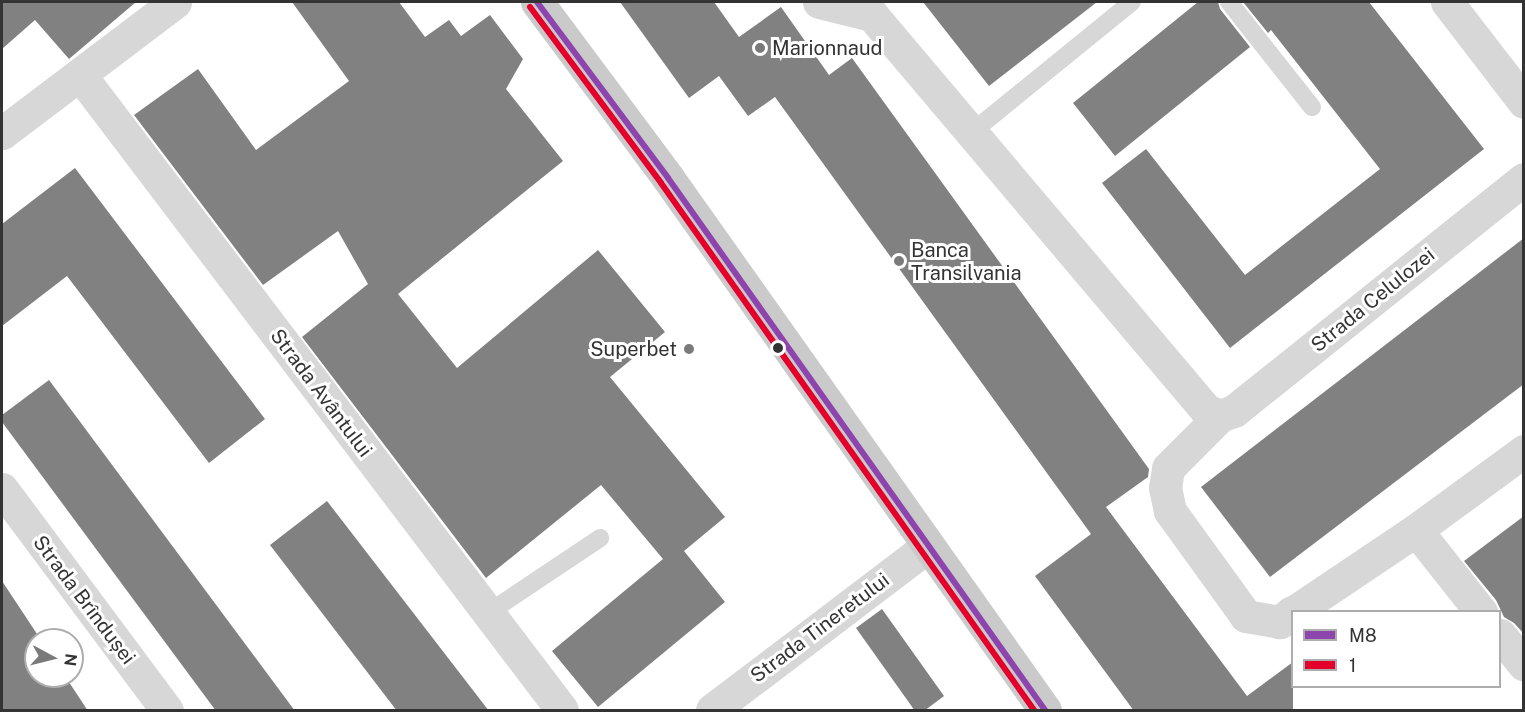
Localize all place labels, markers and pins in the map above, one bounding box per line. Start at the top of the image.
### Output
place label: Marionnaud [772,36,882,60]
marker: Marionnaud [753,41,767,55]
place label: Banca Transilvania [911,238,1021,285]
marker: Banca Transilvania [892,254,906,268]
place label: Superbet [590,337,677,361]
marker: Superbet [682,342,696,356]
unlabelled marker [772,342,784,354]

